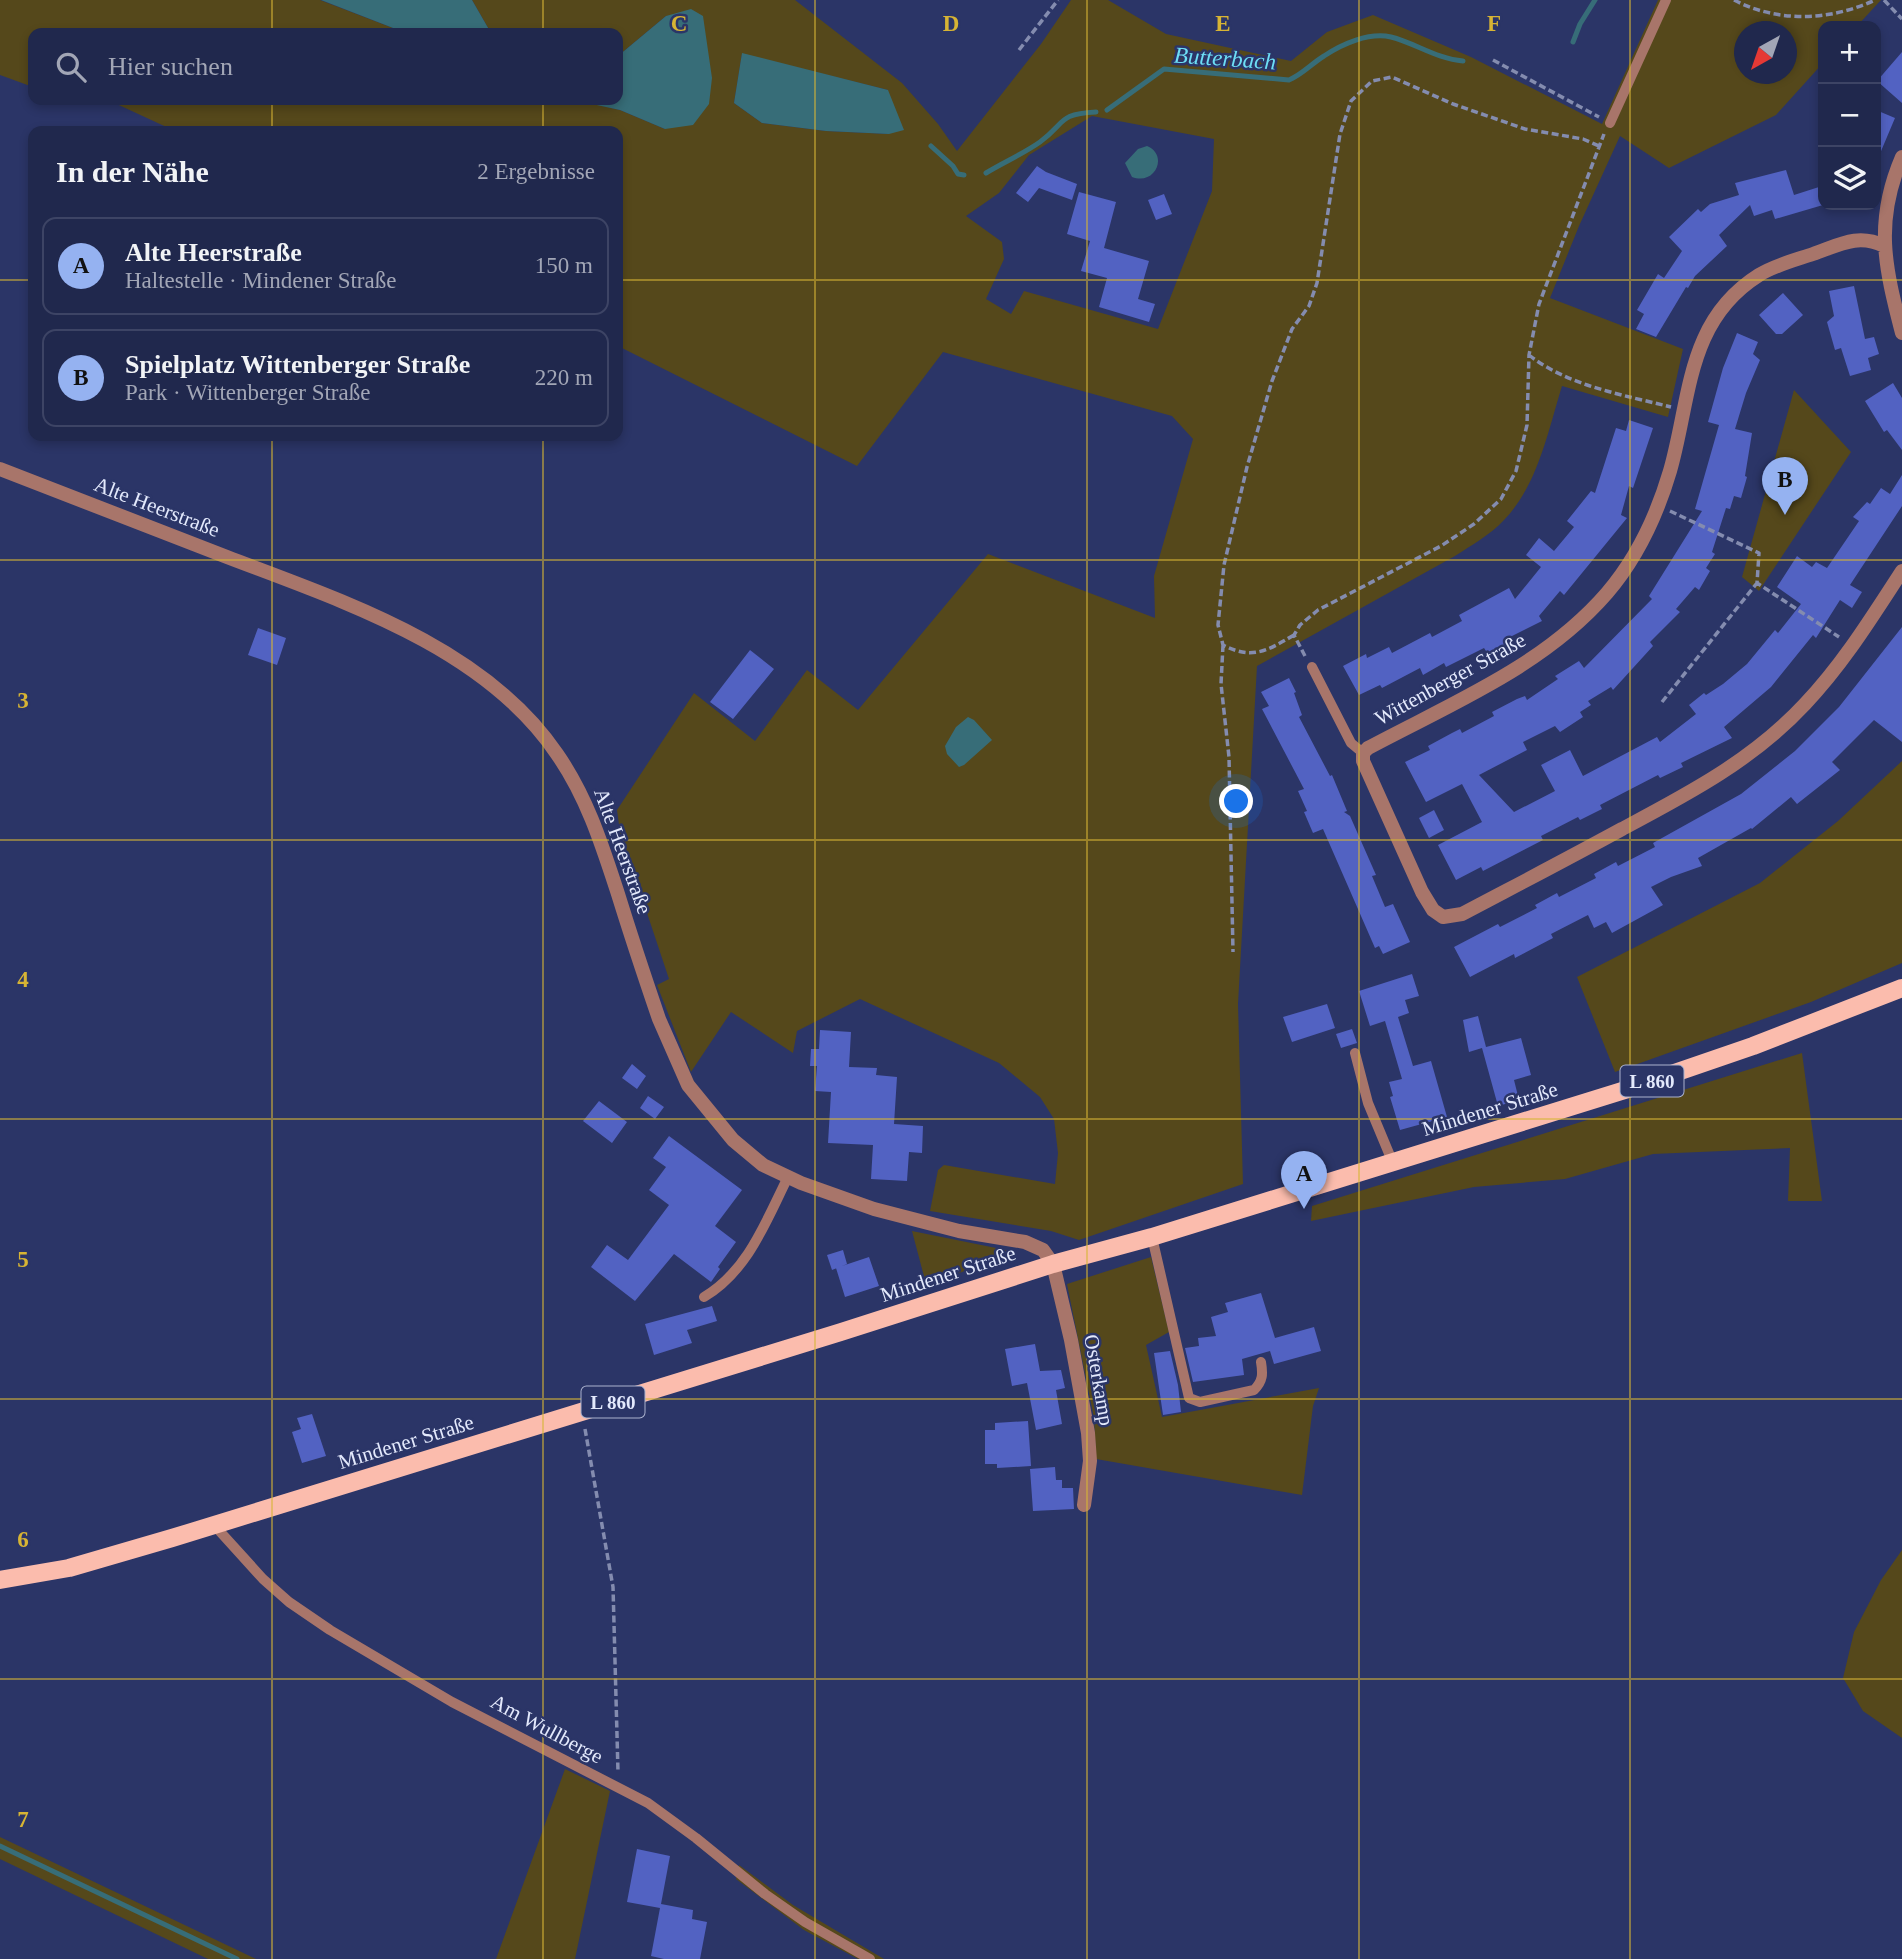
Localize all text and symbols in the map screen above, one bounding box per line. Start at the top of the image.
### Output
text: C [671,11,687,36]
text: D [943,11,959,36]
text: E [1215,11,1231,36]
text: F [1487,11,1501,36]
north arrow [1734,21,1797,84]
map controls [1818,21,1881,210]
button: + [1818,21,1881,84]
search box [28,28,623,105]
water label: Butterbach [1173,42,1277,75]
icon: search [52,48,90,86]
text: Hier suchen [108,52,233,81]
button: − [1818,84,1881,147]
button: layers [1818,147,1881,210]
text: In der Nähe [56,155,209,188]
text: 2 Ergebnisse [477,159,595,184]
text: Alte Heerstraße [125,238,302,267]
text: A [73,253,89,278]
text: 150 m [535,253,593,278]
text: Haltestelle · Mindener Straße [125,268,396,293]
text: Spielplatz Wittenberger Straße [125,350,470,379]
text: B [73,365,89,390]
text: 220 m [535,365,593,390]
text: Park · Wittenberger Straße [125,380,370,405]
pin: B [1762,457,1808,515]
street label: Alte Heerstraße [91,472,223,542]
street label: Wittenberger Straße [1371,628,1529,730]
text: 3 [17,688,29,713]
your location [1219,784,1253,818]
street label: Alte Heerstraße [589,785,657,917]
text: 4 [17,967,29,992]
road number: L 860 [1620,1065,1684,1096]
street label: Mindener Straße [1419,1077,1561,1141]
pin: A [1281,1151,1327,1209]
street label: Mindener Straße [877,1241,1019,1307]
text: 5 [17,1247,29,1272]
street label: Osterkamp [1079,1333,1119,1427]
road number: L 860 [582,1386,644,1418]
street label: Mindener Straße [335,1410,477,1474]
text: 6 [17,1527,29,1552]
street label: Am Wullberge [487,1689,607,1769]
text: 7 [17,1807,29,1832]

